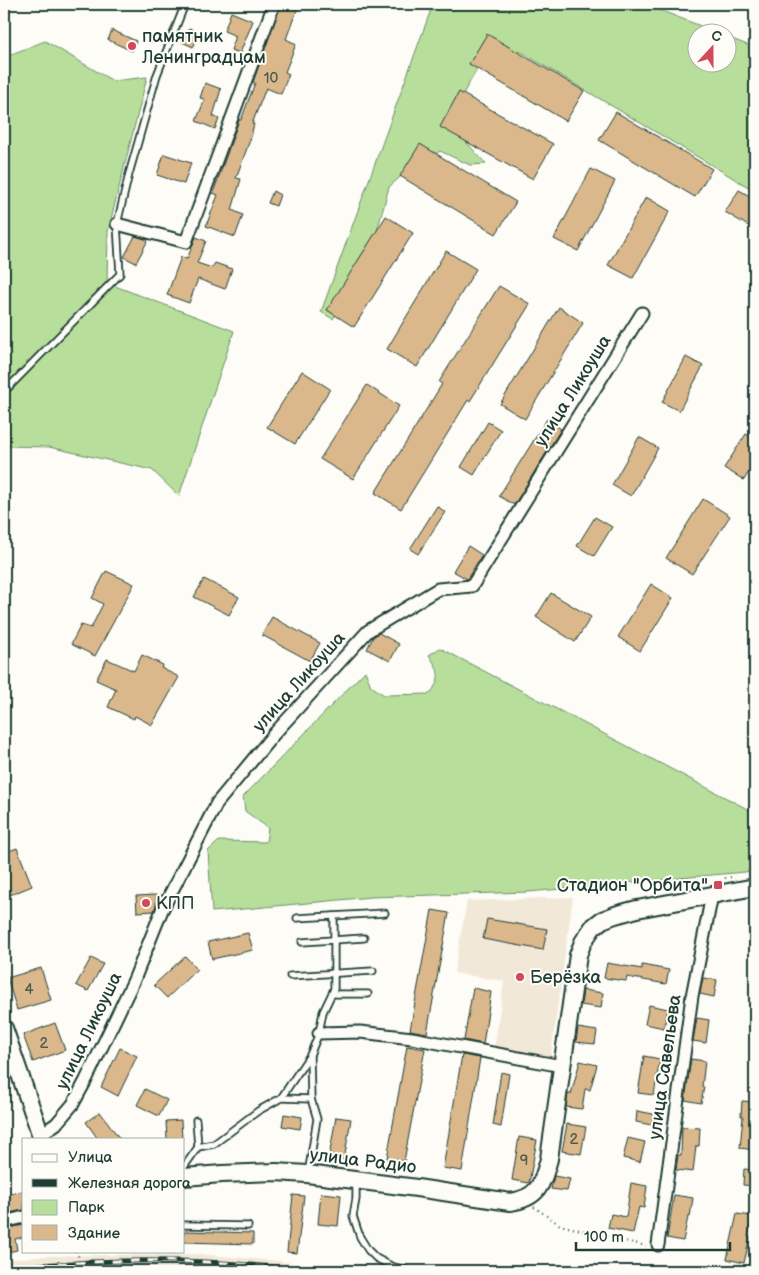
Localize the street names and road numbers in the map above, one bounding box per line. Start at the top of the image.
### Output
street label: улица Ликоуша [530,331,616,451]
street label: улица Ликоуша [248,627,350,736]
street label: улица Ликоуша [52,969,127,1093]
street label: улица Савельева [644,993,686,1141]
street label: улица Радио [309,1144,417,1178]

